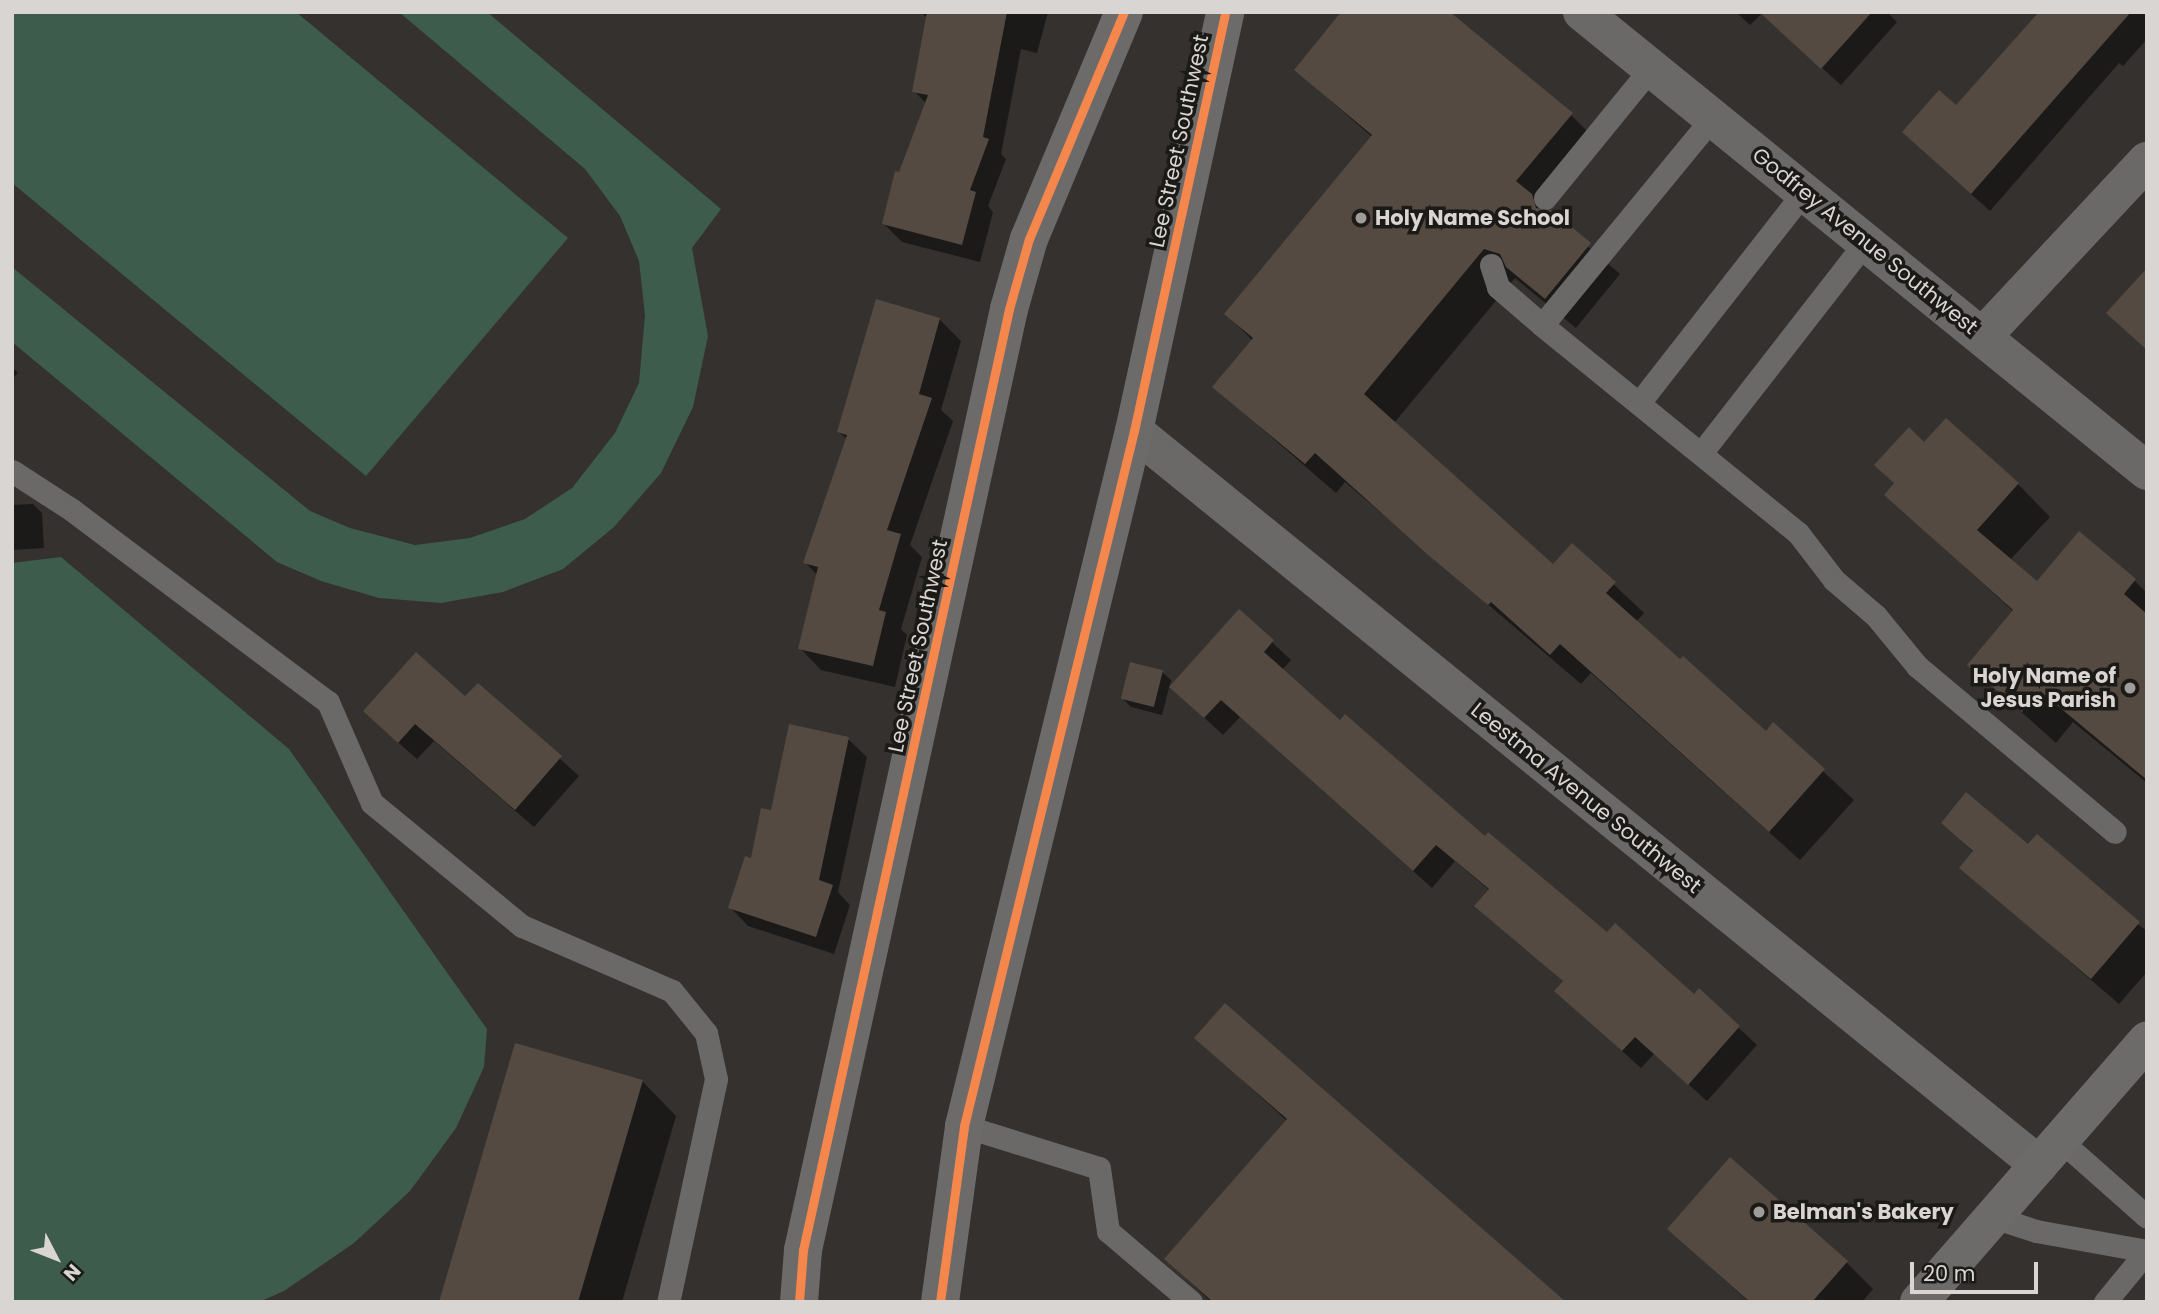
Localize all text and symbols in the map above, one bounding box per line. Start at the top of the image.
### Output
street label: Lee Street Southwest [1144,32,1214,250]
street label: Godfrey Avenue Southwest [1747,142,1983,340]
place label: Holy Name School [1375,205,1570,231]
marker: Holy Name School [1353,210,1369,226]
street label: Lee Street Southwest [883,537,953,755]
place label: Holy Name of Jesus Parish [1973,663,2116,713]
marker: Holy Name of Jesus Parish [2122,680,2138,696]
street label: Leestma Avenue Southwest [1466,697,1706,899]
place label: Belman's Bakery [1773,1199,1954,1225]
marker: Belman's Bakery [1751,1204,1767,1220]
north arrow [21,1223,91,1293]
scale bar [1914,1248,2042,1292]
text: N [57,1258,87,1287]
text: 20 m [1923,1259,1976,1288]

